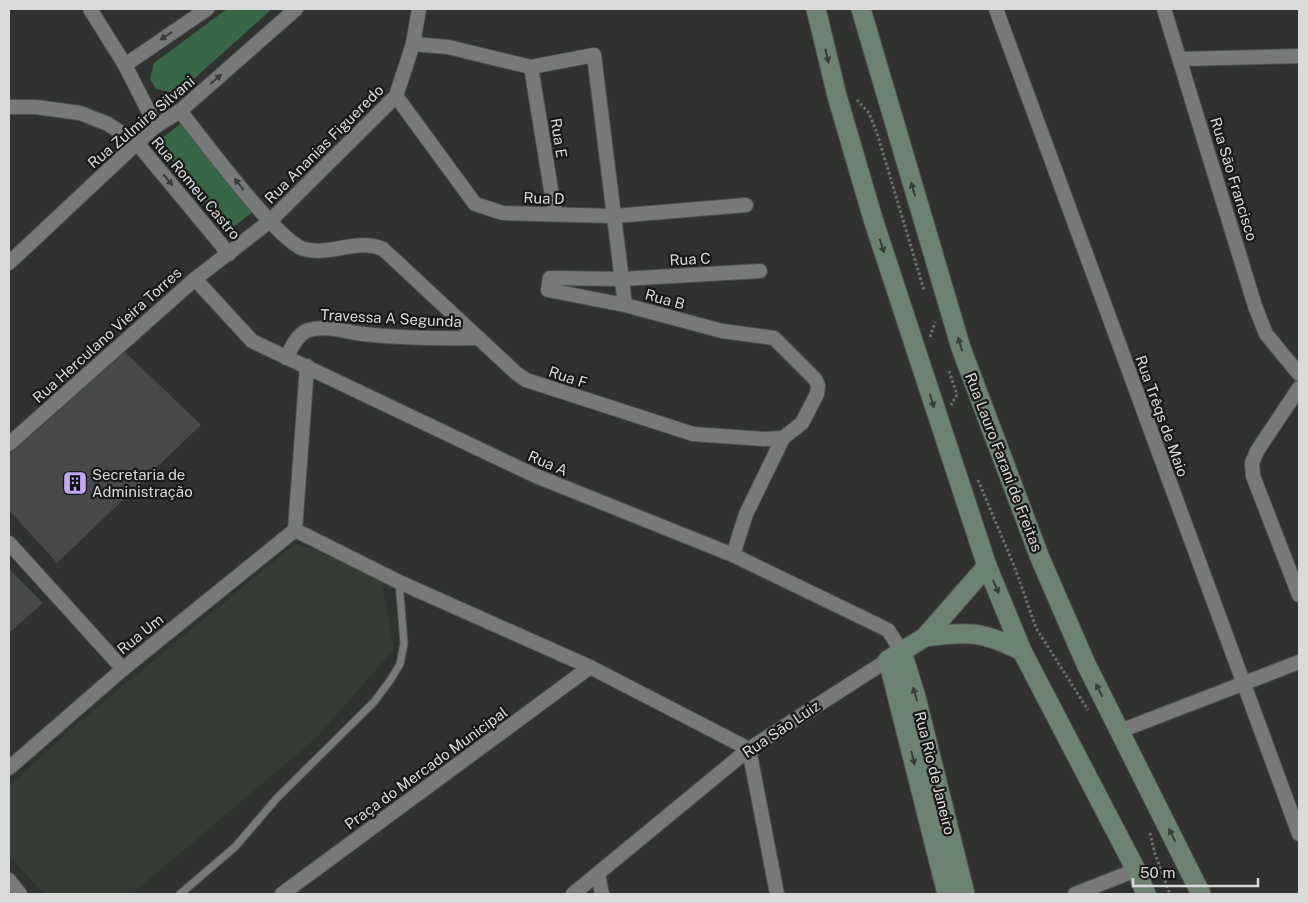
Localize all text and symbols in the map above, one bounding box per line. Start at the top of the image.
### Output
one-way arrow [160,31,173,41]
one-way arrow [823,49,831,64]
street label: Rua Zulmira Silvani [84,72,198,172]
one-way arrow [210,73,223,84]
street label: Rua Ananias Figueredo [261,81,387,207]
street label: Rua São Francisco [1207,115,1261,243]
street label: Rua E [547,117,571,159]
street label: Rua Romeu Castro [148,133,244,243]
one-way arrow [163,173,174,186]
one-way arrow [234,177,245,190]
one-way arrow [909,181,917,196]
street label: Rua D [523,189,565,207]
one-way arrow [879,238,886,253]
street label: Rua C [669,249,711,269]
street label: Rua Herculano Vieira Torres [29,264,185,406]
street label: Rua B [643,286,687,312]
street label: Travessa A Segunda [320,306,462,330]
one-way arrow [956,337,963,352]
street label: Rua Trêqs de Maio [1132,353,1192,479]
street label: Rua F [547,363,590,391]
street label: Rua Lauro Farani de Freitas [962,370,1046,554]
one-way arrow [928,393,936,408]
street label: Rua A [526,447,571,479]
place label: Secretaria de Administração [92,466,193,500]
building icon: Secretaria de Administração [62,470,88,496]
one-way arrow [992,580,1000,594]
street label: Rua Um [114,610,166,658]
one-way arrow [1095,682,1103,697]
one-way arrow [911,687,919,702]
street label: Rua São Luiz [739,697,823,761]
street label: Praça do Mercado Municipal [341,703,511,833]
street label: Rua Rio de Janeiro [911,710,959,836]
one-way arrow [909,750,917,765]
one-way arrow [1168,828,1176,842]
scale bar [1133,856,1258,888]
text: 50 m [1140,864,1175,881]

